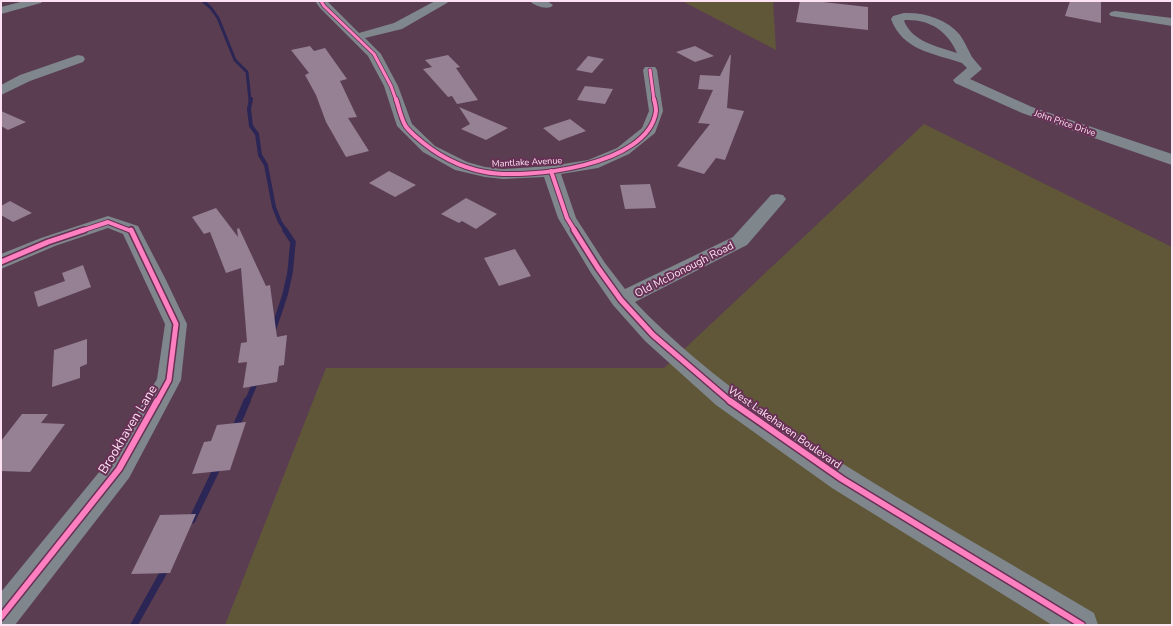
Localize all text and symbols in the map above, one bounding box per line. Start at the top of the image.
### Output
street label: John Price Drive [1032,107,1097,139]
street label: Mantlake Avenue [492,154,563,170]
street label: Old McDonough Road [632,238,736,301]
street label: Brookhaven Lane [94,382,162,477]
street label: West Lakehaven Boulevard [725,383,844,472]

